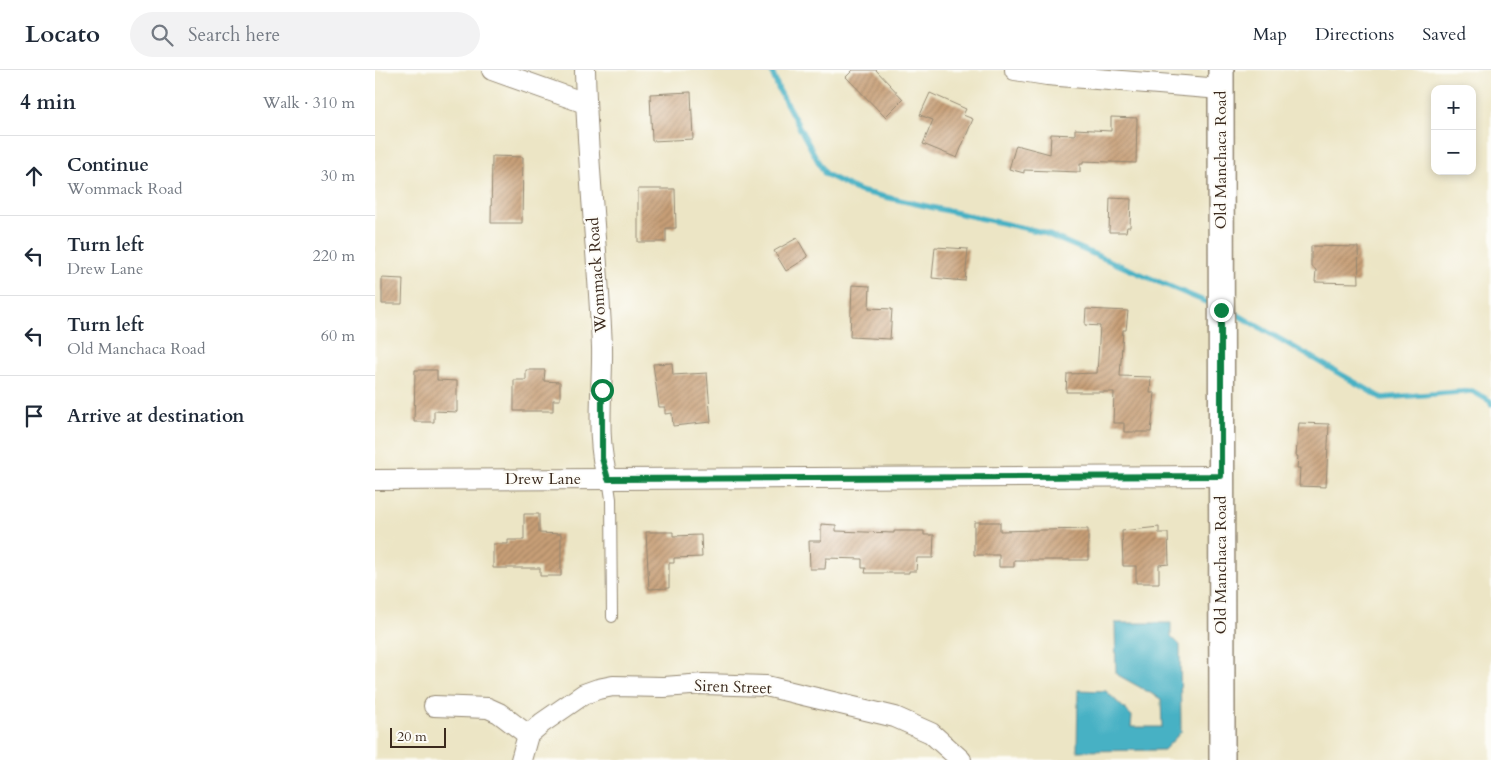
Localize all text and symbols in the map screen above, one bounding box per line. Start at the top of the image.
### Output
search box [130,12,480,57]
text: Locato [25,18,100,51]
icon: search [148,21,176,49]
text: Search here [188,22,280,48]
text: Map [1253,22,1287,47]
text: Directions [1315,22,1394,47]
text: Saved [1422,22,1466,47]
map controls [1431,85,1476,175]
button: + [1431,85,1476,130]
text: 4 min [20,88,76,117]
street label: Old Manchaca Road [1210,90,1232,229]
text: Walk · 310 m [263,92,355,114]
button: − [1431,130,1476,175]
text: Continue [67,152,149,178]
icon: ahead [20,162,48,190]
text: 30 m [321,165,355,187]
text: Wommack Road [67,178,183,200]
street label: Wommack Road [582,216,612,334]
text: Turn left [67,232,144,258]
icon: left [20,242,48,270]
text: 220 m [313,245,355,267]
text: Drew Lane [67,258,143,280]
route end [1210,299,1233,322]
text: Turn left [67,312,144,338]
icon: left [20,322,48,350]
text: 60 m [321,325,355,347]
text: Old Manchaca Road [67,338,205,360]
route start [591,379,614,402]
icon: arrive [20,402,48,430]
text: Arrive at destination [67,403,244,429]
street label: Drew Lane [505,468,581,490]
street label: Old Manchaca Road [1210,495,1232,634]
street label: Siren Street [694,675,772,699]
scale bar [390,725,446,748]
text: 20 m [397,727,427,746]

